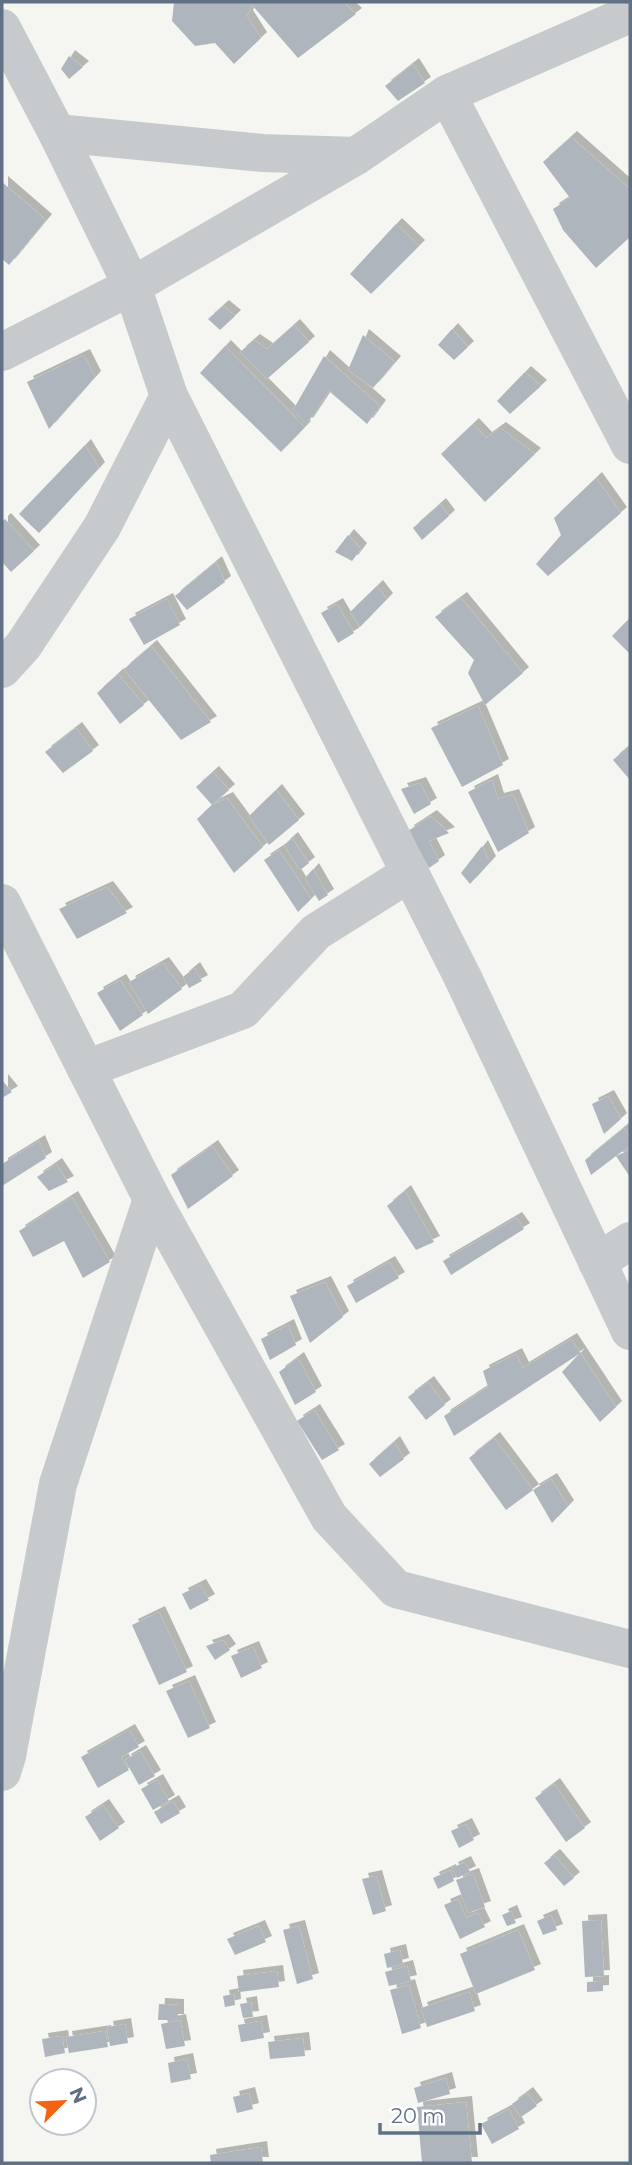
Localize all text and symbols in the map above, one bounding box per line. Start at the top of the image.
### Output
north arrow [28,2067,98,2137]
text: N [64,2084,92,2107]
scale bar [380,2092,480,2136]
text: 20 m [391,2103,445,2128]

